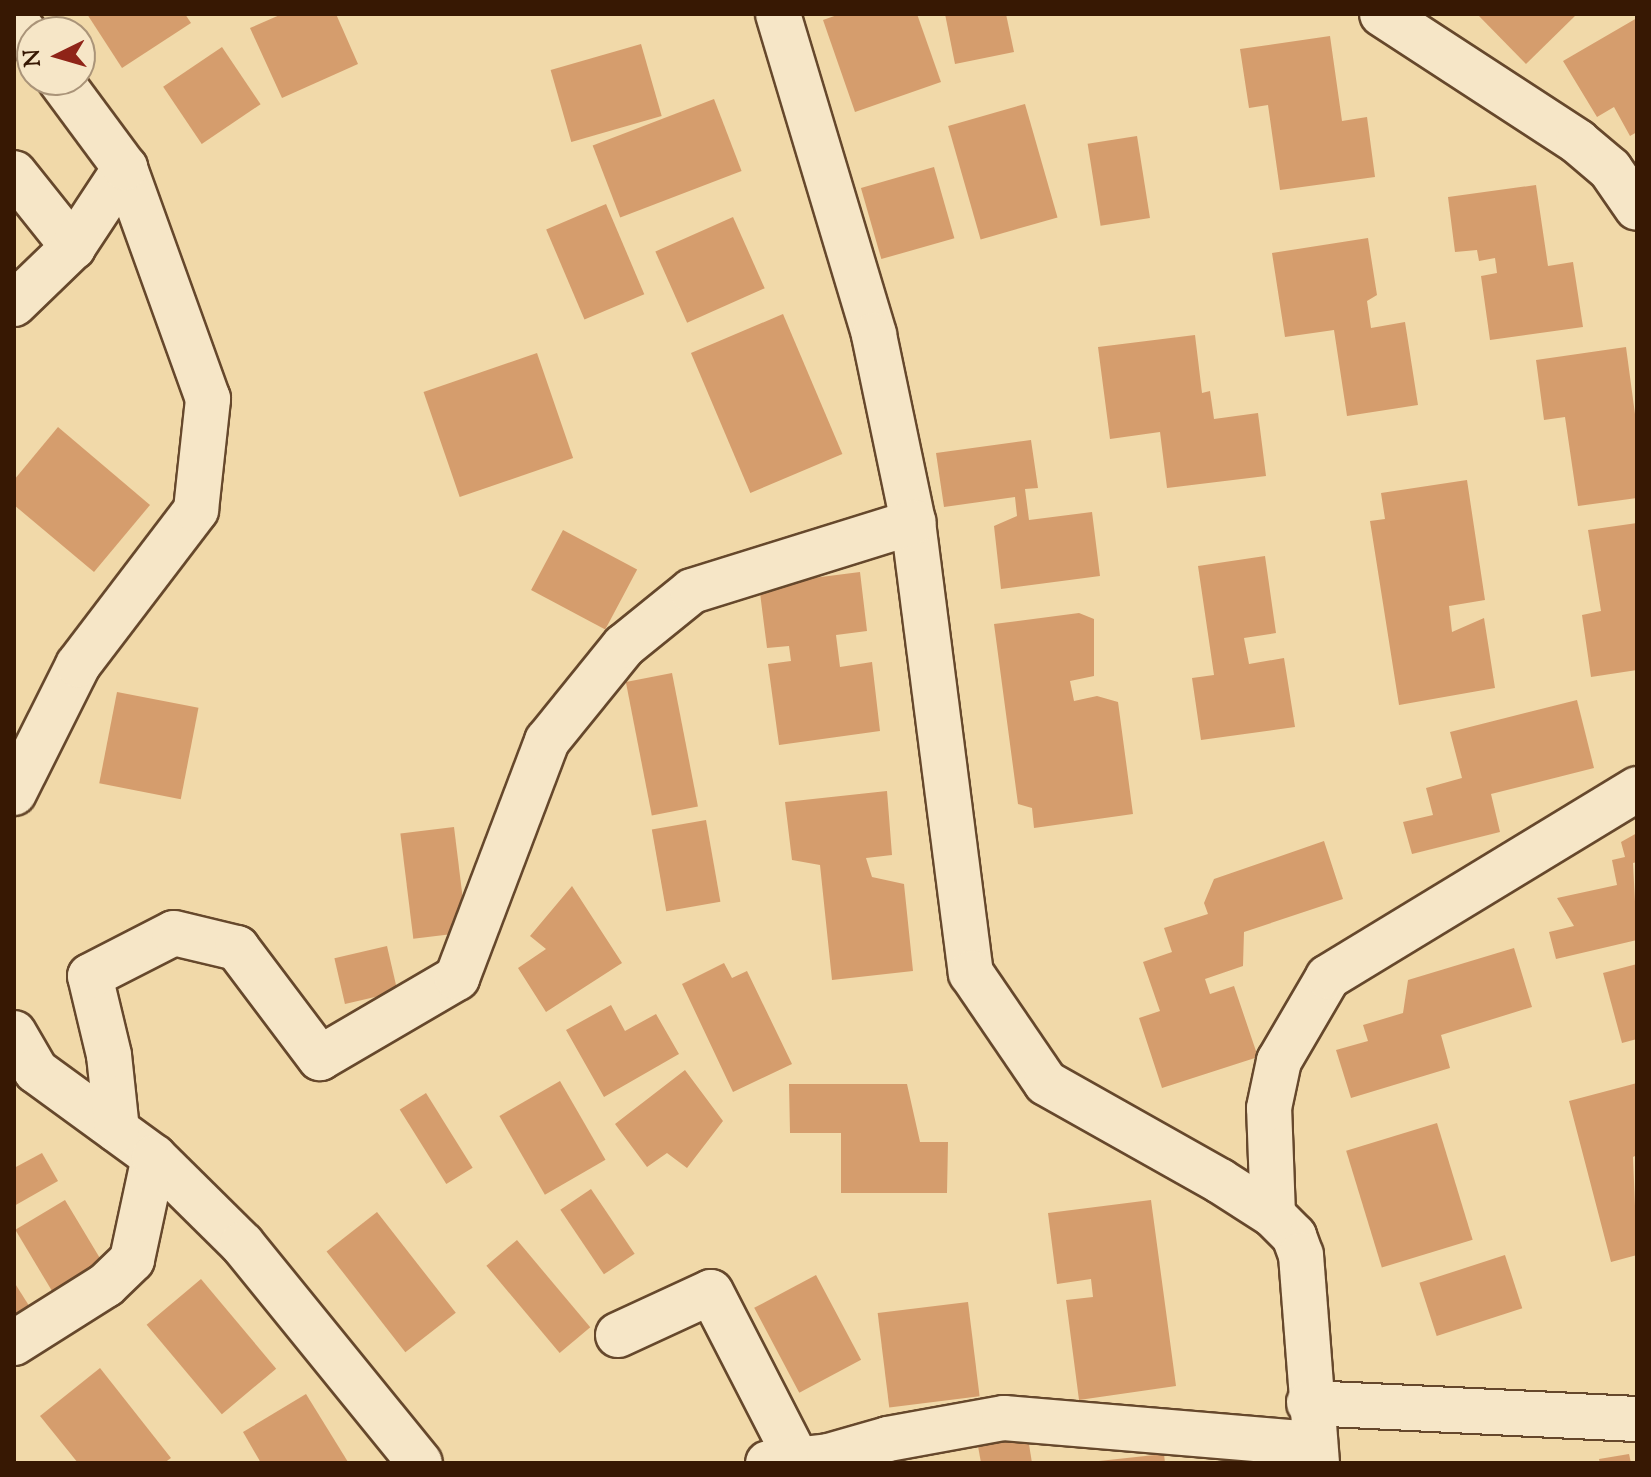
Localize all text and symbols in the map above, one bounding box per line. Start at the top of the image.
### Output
north arrow [16,16,96,96]
text: N [17,48,51,68]

